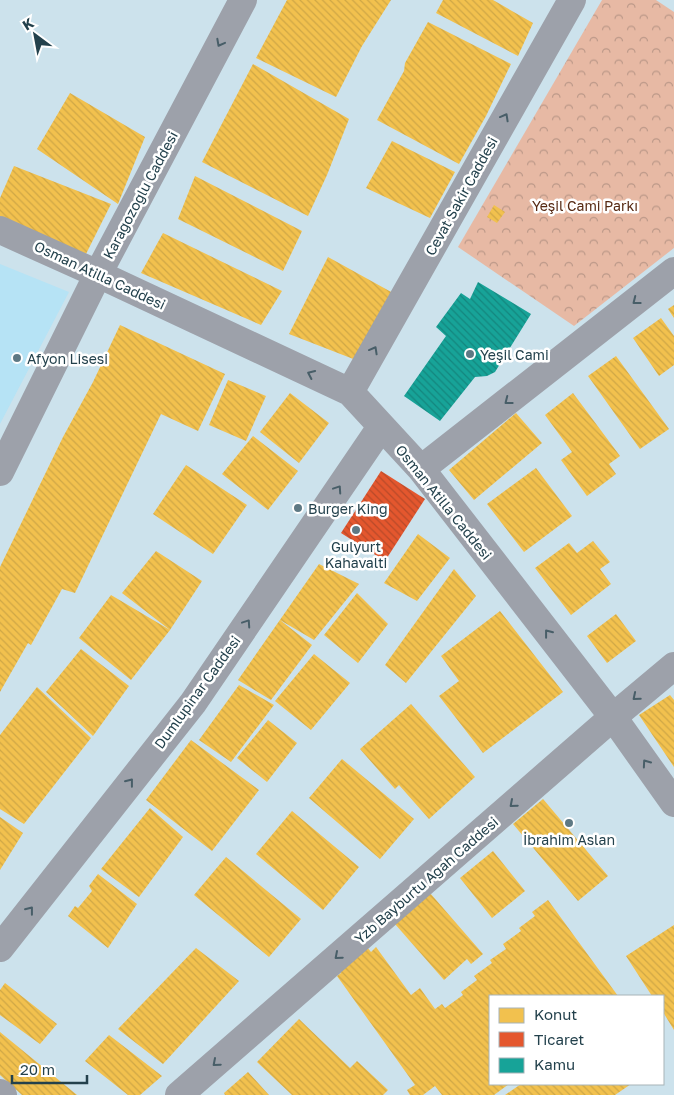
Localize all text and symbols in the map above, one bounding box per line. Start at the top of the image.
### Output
north arrow [10,10,60,60]
text: K [19,14,37,33]
one-way arrow [216,38,226,47]
one-way arrow [499,114,509,123]
street label: Karagozoglu Caddesi [99,128,181,262]
street label: Cevat Sakir Caddesi [421,134,501,258]
park label: Yeşil Cami Parkı [532,197,638,214]
street label: Osman Atilla Caddesi [32,237,168,313]
one-way arrow [633,295,642,303]
one-way arrow [367,346,377,355]
place label: Yeşil Cami [480,346,549,363]
marker: Yeşil Cami [464,348,476,360]
place label: Afyon Lisesi [27,350,108,367]
marker: Afyon Lisesi [11,352,23,364]
one-way arrow [307,370,316,381]
one-way arrow [504,395,514,404]
street label: Osman Atilla Caddesi [392,441,496,563]
one-way arrow [332,485,341,494]
place label: Burger King [308,500,388,517]
marker: Burger King [292,502,304,514]
marker: Gulyurt Kahavalti [350,524,362,536]
place label: Gulyurt Kahavalti [325,538,387,571]
one-way arrow [241,619,250,629]
one-way arrow [545,630,554,639]
street label: Dumlupinar Caddesi [150,632,244,752]
one-way arrow [633,692,642,701]
one-way arrow [643,760,652,769]
one-way arrow [125,779,133,788]
one-way arrow [510,798,519,807]
street label: Yzb Bayburtu Agah Caddesi [351,813,501,947]
marker: İbrahim Aslan [563,817,575,829]
place label: İbrahim Aslan [523,831,615,848]
one-way arrow [24,906,33,916]
one-way arrow [335,951,344,960]
legend [489,995,664,1085]
text: Konut [534,1005,577,1023]
text: Ticaret [534,1030,584,1048]
scale bar [12,1052,88,1084]
text: Kamu [534,1055,575,1073]
one-way arrow [212,1057,221,1066]
text: 20 m [20,1060,55,1078]

